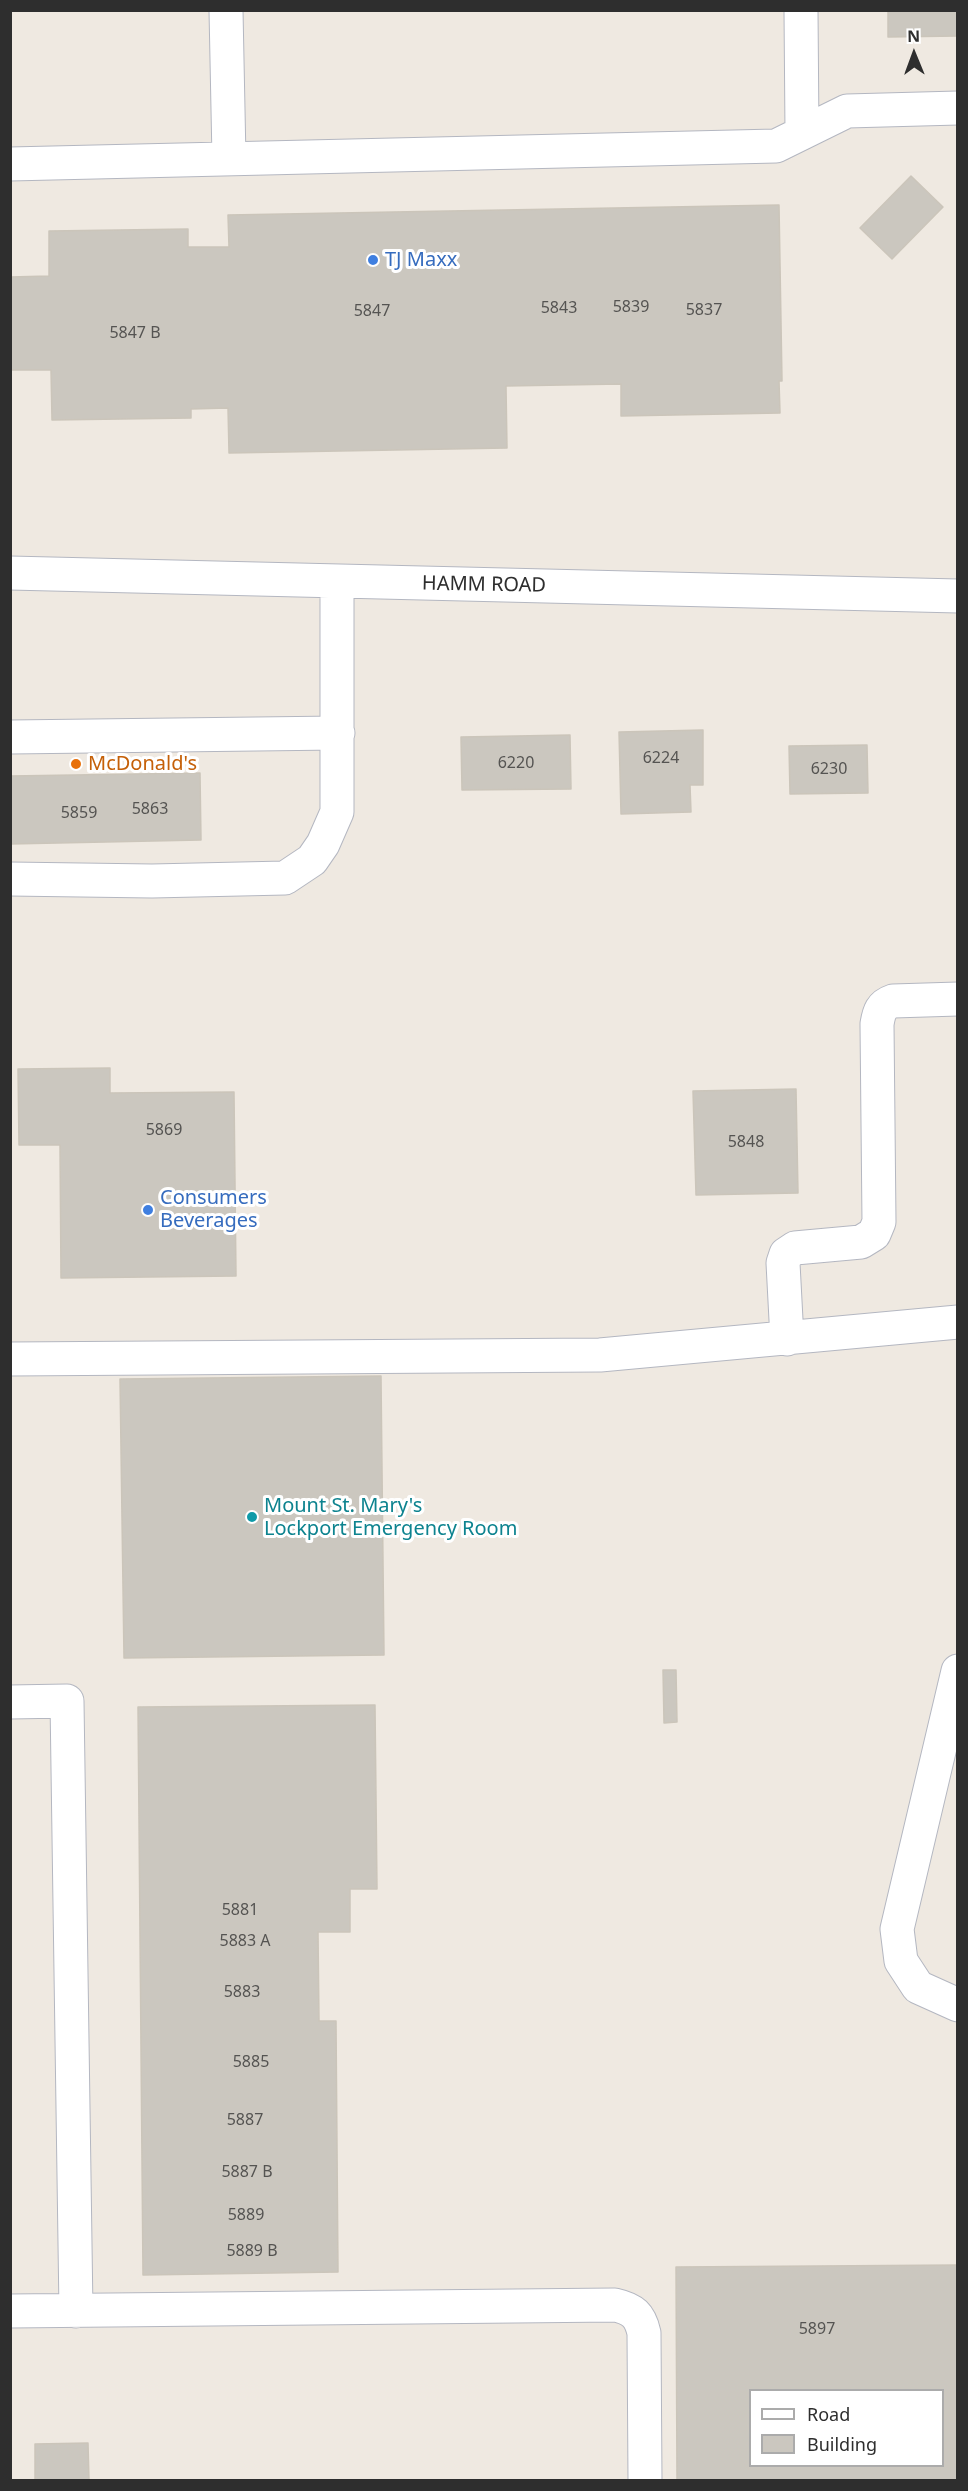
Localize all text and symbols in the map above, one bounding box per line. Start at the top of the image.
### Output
north arrow [884,24,944,84]
text: N [907,25,920,47]
place label: TJ Maxx [385,248,457,272]
marker: TJ Maxx [366,253,380,267]
house number: 5839 [613,297,649,317]
house number: 5843 [541,298,577,318]
house number: 5837 [686,300,722,320]
house number: 5847 [354,301,390,321]
house number: 5847 B [109,323,161,343]
street label: HAMM ROAD [422,572,546,598]
house number: 6224 [643,748,679,768]
place label: McDonald's [88,752,197,776]
house number: 6220 [498,753,534,773]
marker: McDonald's [69,757,83,771]
house number: 6230 [811,759,847,779]
house number: 5863 [132,799,168,819]
house number: 5859 [61,803,97,823]
house number: 5869 [146,1120,182,1140]
house number: 5848 [728,1132,764,1152]
place label: Consumers Beverages [160,1186,267,1233]
marker: Consumers Beverages [141,1203,155,1217]
place label: Mount St. Mary's Lockport Emergency Room [264,1494,517,1541]
marker: Mount St. Mary's Lockport Emergency Room [245,1510,259,1524]
house number: 5881 [222,1900,258,1920]
house number: 5883 A [220,1931,270,1951]
house number: 5883 [224,1982,260,2002]
house number: 5885 [233,2052,269,2072]
house number: 5887 [227,2110,263,2130]
house number: 5887 B [221,2162,273,2182]
house number: 5889 [228,2205,264,2225]
house number: 5889 B [226,2241,278,2261]
house number: 5897 [799,2319,835,2339]
legend [749,2389,944,2467]
text: Road [807,2402,850,2426]
text: Building [807,2432,877,2456]

